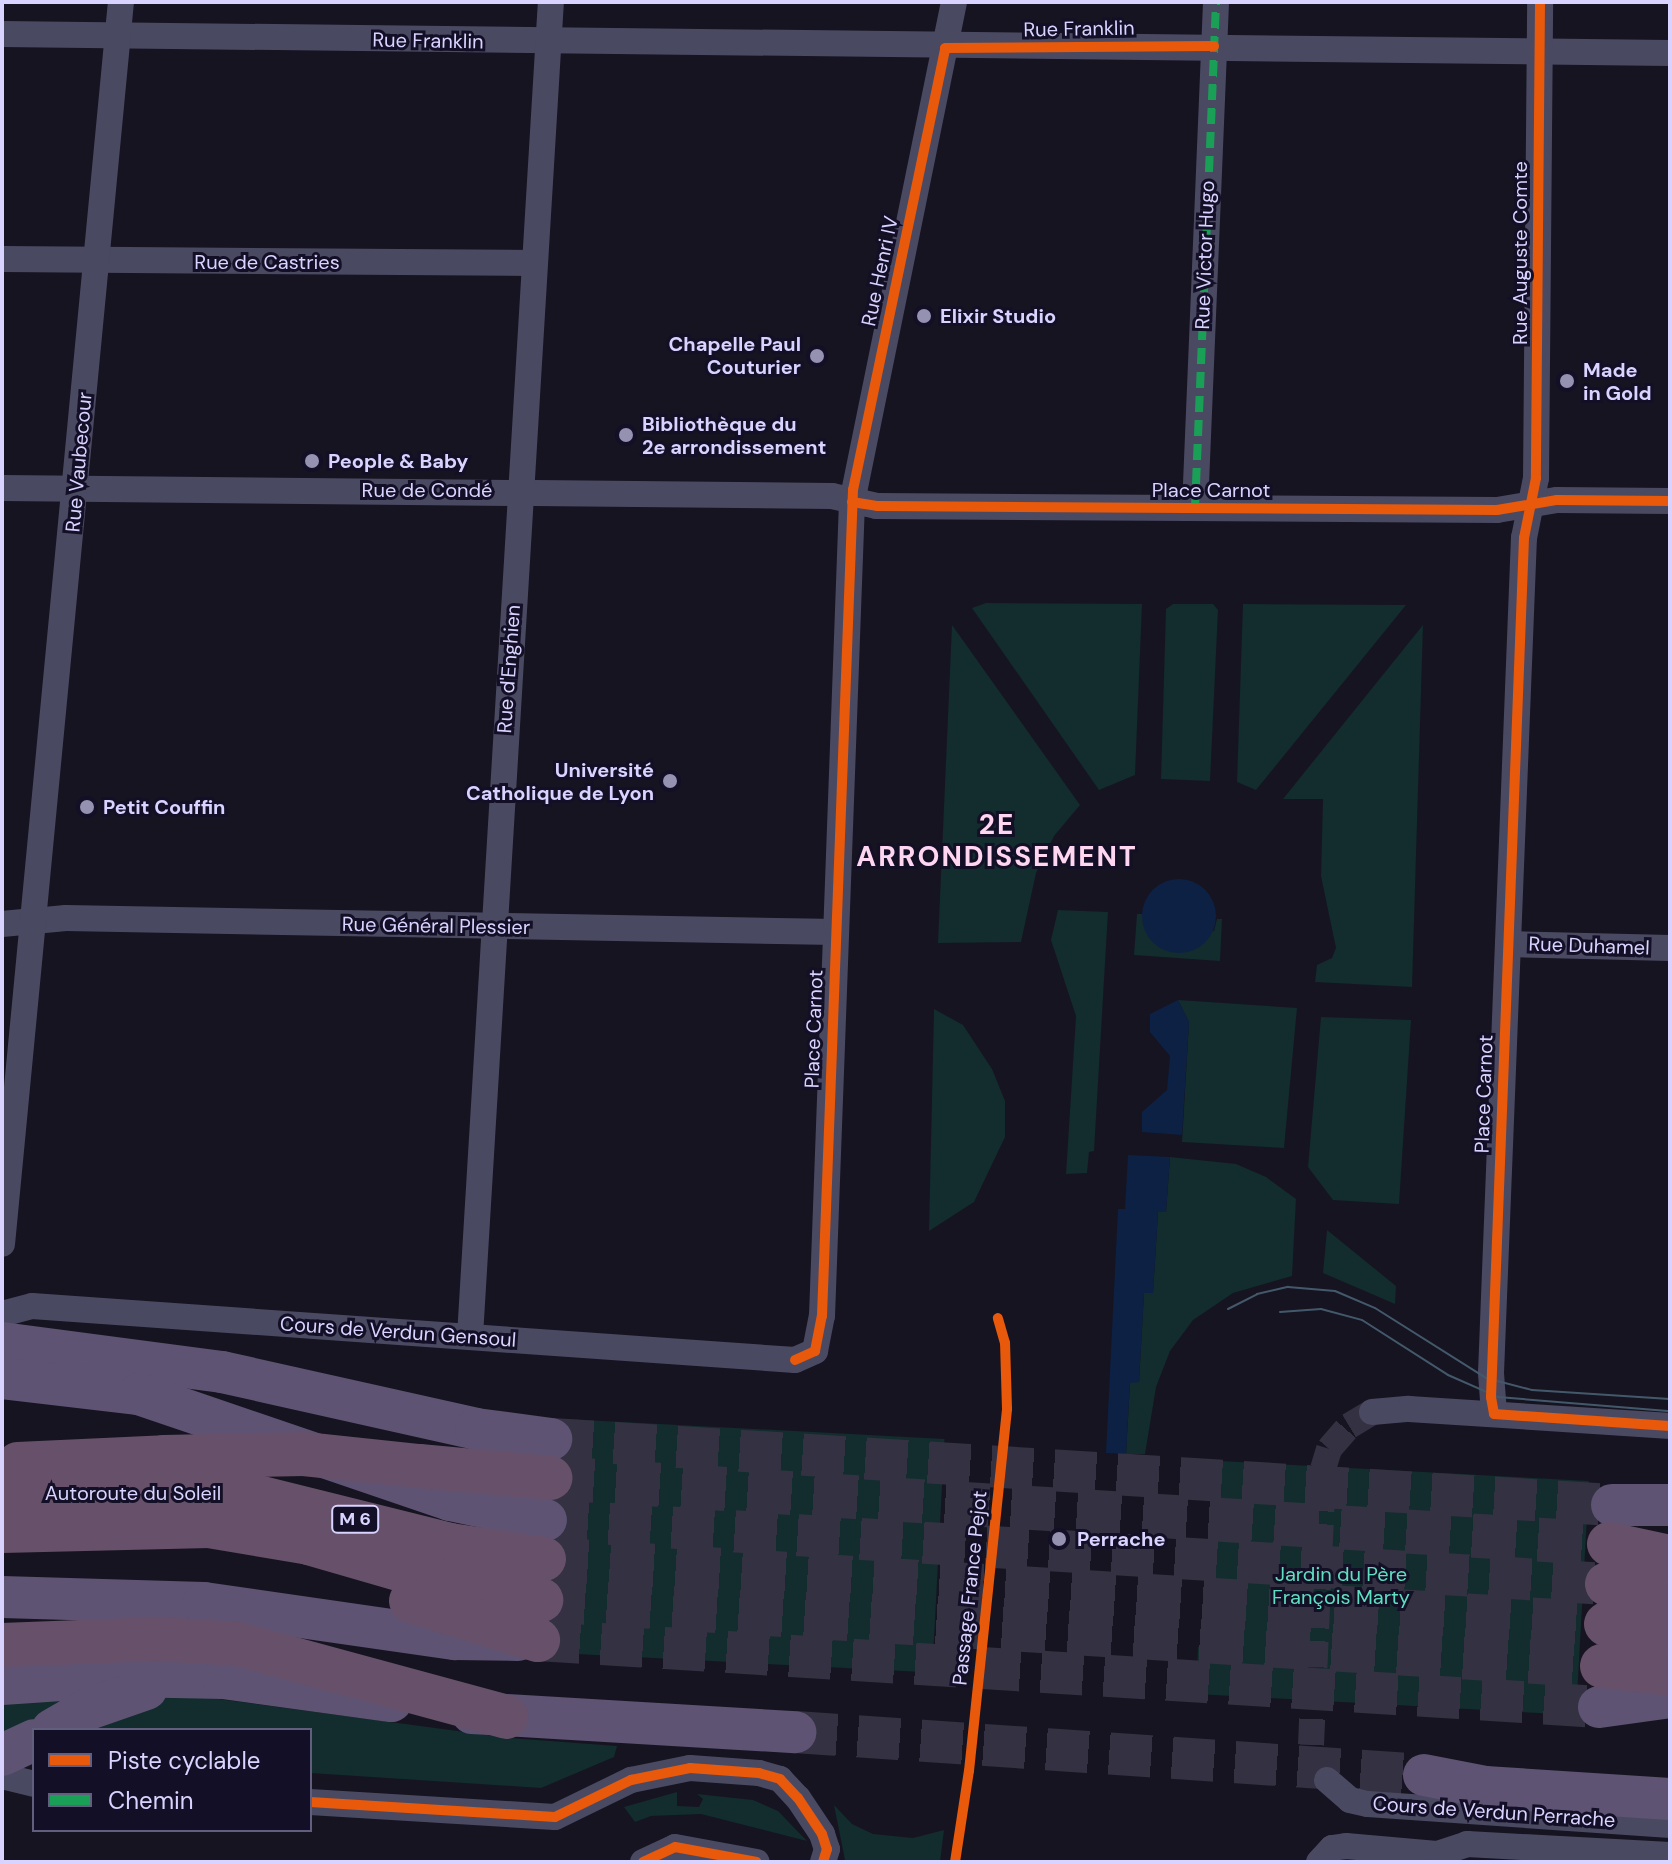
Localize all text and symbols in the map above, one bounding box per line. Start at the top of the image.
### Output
street label: Rue Franklin [1023,16,1135,42]
street label: Rue Franklin [372,28,484,54]
street label: Rue Auguste Comte [1508,161,1532,345]
street label: Rue Victor Hugo [1190,180,1220,330]
street label: Rue Henri IV [857,214,903,328]
street label: Rue de Castries [194,250,340,274]
place label: Elixir Studio [940,304,1056,328]
marker: Elixir Studio [915,307,933,325]
place label: Chapelle Paul Couturier [669,332,801,379]
marker: Chapelle Paul Couturier [808,347,826,365]
place label: Made in Gold [1583,358,1652,405]
marker: Made in Gold [1558,372,1576,390]
street label: Rue Vaubecour [61,391,97,533]
place label: Bibliothèque du 2e arrondissement [642,412,826,459]
marker: Bibliothèque du 2e arrondissement [617,426,635,444]
place label: People & Baby [328,449,468,473]
marker: People & Baby [303,452,321,470]
street label: Rue de Condé [362,478,492,502]
street label: Place Carnot [1152,478,1270,502]
street label: Rue d'Enghien [493,604,525,734]
place label: Université Catholique de Lyon [466,758,654,805]
marker: Université Catholique de Lyon [661,772,679,790]
place label: Petit Couffin [103,795,225,819]
marker: Petit Couffin [78,798,96,816]
district label: 2E ARRONDISSEMENT [856,808,1138,874]
street label: Rue Général Plessier [342,912,530,940]
street label: Rue Duhamel [1528,932,1650,960]
street label: Place Carnot [800,969,828,1089]
street label: Place Carnot [1470,1034,1498,1154]
street label: Cours de Verdun Gensoul [279,1312,517,1352]
street label: Autoroute du Soleil [45,1481,221,1505]
street label: Passage France Pejot [948,1490,992,1686]
road number: M 6 [331,1505,379,1533]
place label: Perrache [1077,1527,1165,1551]
marker: Perrache [1048,1528,1070,1550]
park label: Jardin du Père François Marty [1272,1562,1410,1609]
legend [32,1728,312,1832]
text: Piste cyclable [108,1745,260,1776]
text: Chemin [108,1785,194,1816]
street label: Cours de Verdun Perrache [1372,1792,1616,1832]

